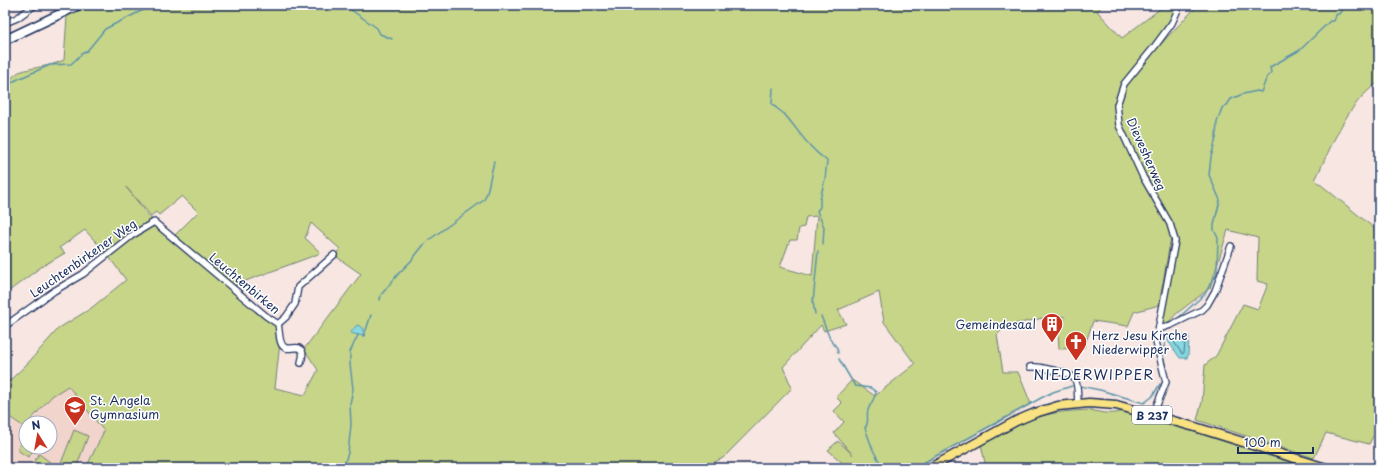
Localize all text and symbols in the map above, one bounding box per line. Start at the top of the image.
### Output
street label: Dievesherweg [1123,115,1171,193]
street label: Leuchtenbirkener Weg [26,214,140,302]
street label: Leuchtenbirken [206,248,284,318]
building icon: Gemeindesaal [1039,311,1065,344]
place label: Gemeindesaal [955,315,1036,333]
place label: Herz Jesu Kirche Niederwipper [1092,326,1188,358]
church icon: Herz Jesu Kirche Niederwipper [1063,329,1089,362]
district label: NIEDERWIPPER [1034,364,1154,385]
place label: St. Angela Gymnasium [90,391,159,423]
school or university icon: St. Angela Gymnasium [62,394,88,427]
road number: B 237 [1132,406,1172,424]
north arrow [18,415,58,455]
text: N [30,415,42,434]
scale bar [1238,429,1313,455]
text: 100 m [1244,433,1281,451]

